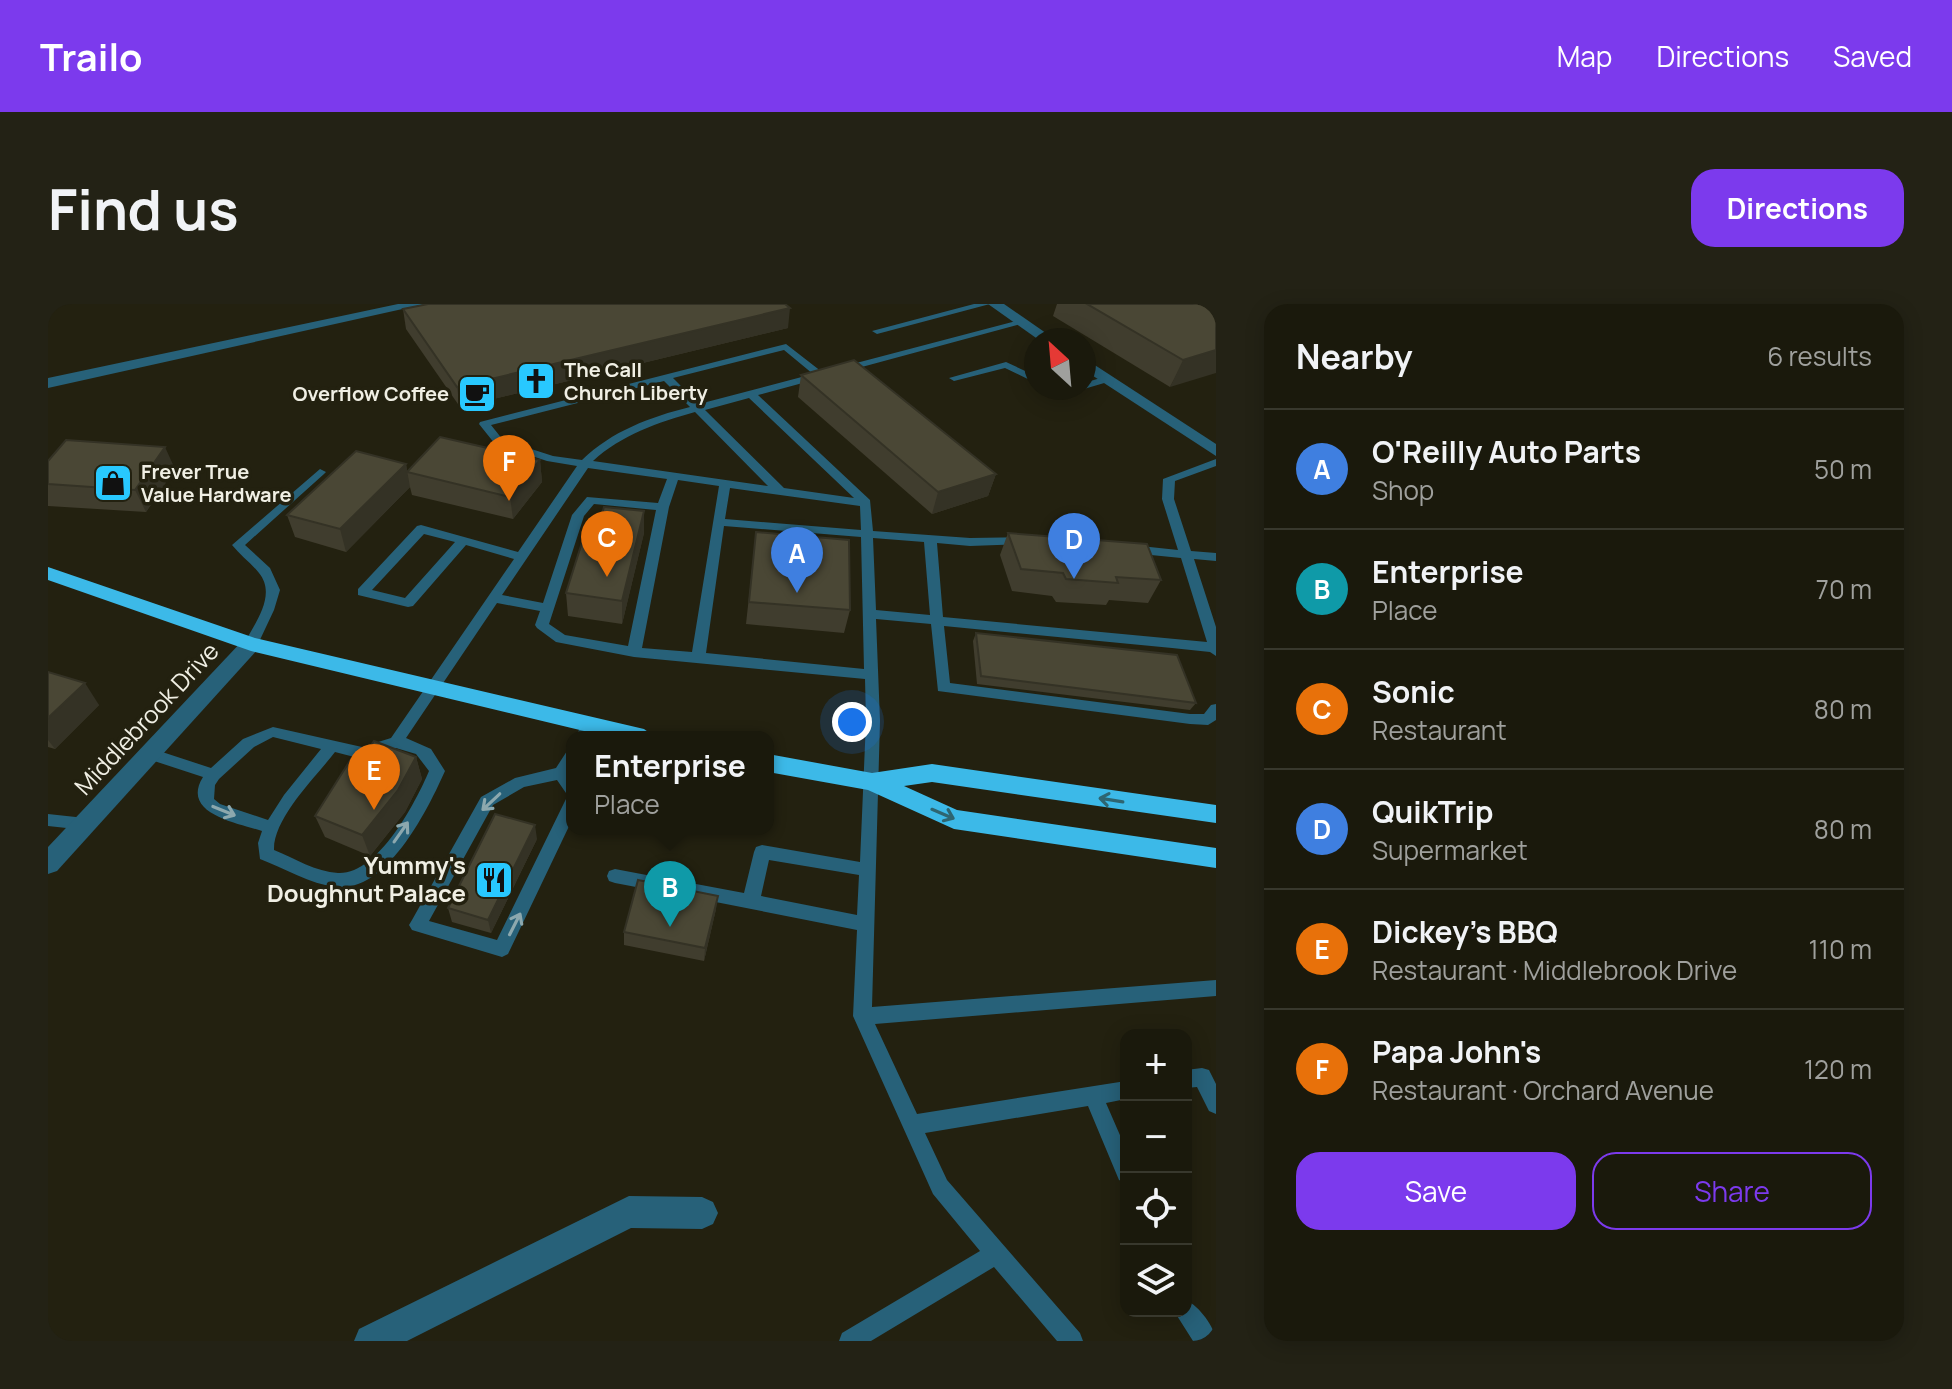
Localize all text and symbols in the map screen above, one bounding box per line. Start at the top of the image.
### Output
text: Trailo [40,30,143,82]
text: Map [1557,37,1612,75]
text: Directions [1656,37,1789,75]
text: Saved [1833,37,1912,75]
button: Directions [1691,169,1904,247]
text: Find us [48,170,239,247]
north arrow [1024,328,1096,400]
text: Nearby [1296,333,1412,379]
text: 6 results [1767,338,1872,374]
place label: The Call Church Liberty [564,356,709,406]
church icon: The Call Church Liberty [515,360,557,402]
cafe icon: Overflow Coffee [456,373,498,415]
place label: Overflow Coffee [292,380,449,407]
text: O'Reilly Auto Parts [1372,431,1641,472]
pin: F [483,435,535,501]
text: A [1313,451,1331,487]
text: 50 m [1814,451,1872,487]
place label: Frever True Value Hardware [141,458,291,508]
shop icon: Frever True Value Hardware [92,462,134,504]
text: Shop [1372,472,1434,508]
pin: C [581,511,633,577]
pin: D [1048,513,1100,579]
pin: A [771,527,823,593]
text: Enterprise [1372,551,1524,592]
text: B [1314,571,1330,607]
text: 70 m [1816,571,1872,607]
text: Place [1372,592,1437,628]
street label: Middlebrook Drive [66,634,225,802]
text: Sonic [1372,671,1455,712]
text: C [1312,691,1332,727]
text: 80 m [1814,691,1872,727]
your location [832,702,872,742]
text: Restaurant [1372,712,1507,748]
popup [566,731,774,835]
pin: E [348,744,400,810]
text: Enterprise [594,745,746,786]
text: Place [594,786,660,822]
text: QuikTrip [1372,791,1493,832]
one-way arrow [481,792,502,811]
one-way arrow [1099,792,1124,807]
one-way arrow [211,805,236,819]
one-way arrow [930,807,954,822]
text: D [1313,811,1331,847]
text: 80 m [1814,811,1872,847]
one-way arrow [393,821,409,843]
text: Supermarket [1372,832,1528,868]
place label: Yummy's Doughnut Palace [267,848,466,909]
restaurant icon: Yummy's Doughnut Palace [473,859,515,901]
pin: B [644,861,696,927]
text: Dickey's BBQ [1372,911,1558,952]
one-way arrow [508,913,523,937]
text: E [1314,931,1330,967]
text: 110 m [1809,931,1872,967]
text: Restaurant · Middlebrook Drive [1372,952,1737,988]
map controls [1120,1029,1192,1317]
button: + [1120,1029,1192,1101]
text: Papa John's [1372,1031,1541,1072]
text: F [1315,1051,1329,1087]
text: 120 m [1804,1051,1872,1087]
text: Restaurant · Orchard Avenue [1372,1072,1714,1108]
button: − [1120,1101,1192,1173]
button: Save [1296,1152,1576,1230]
button: Share [1592,1152,1872,1230]
button: locate [1120,1173,1192,1245]
button: layers [1120,1245,1192,1317]

